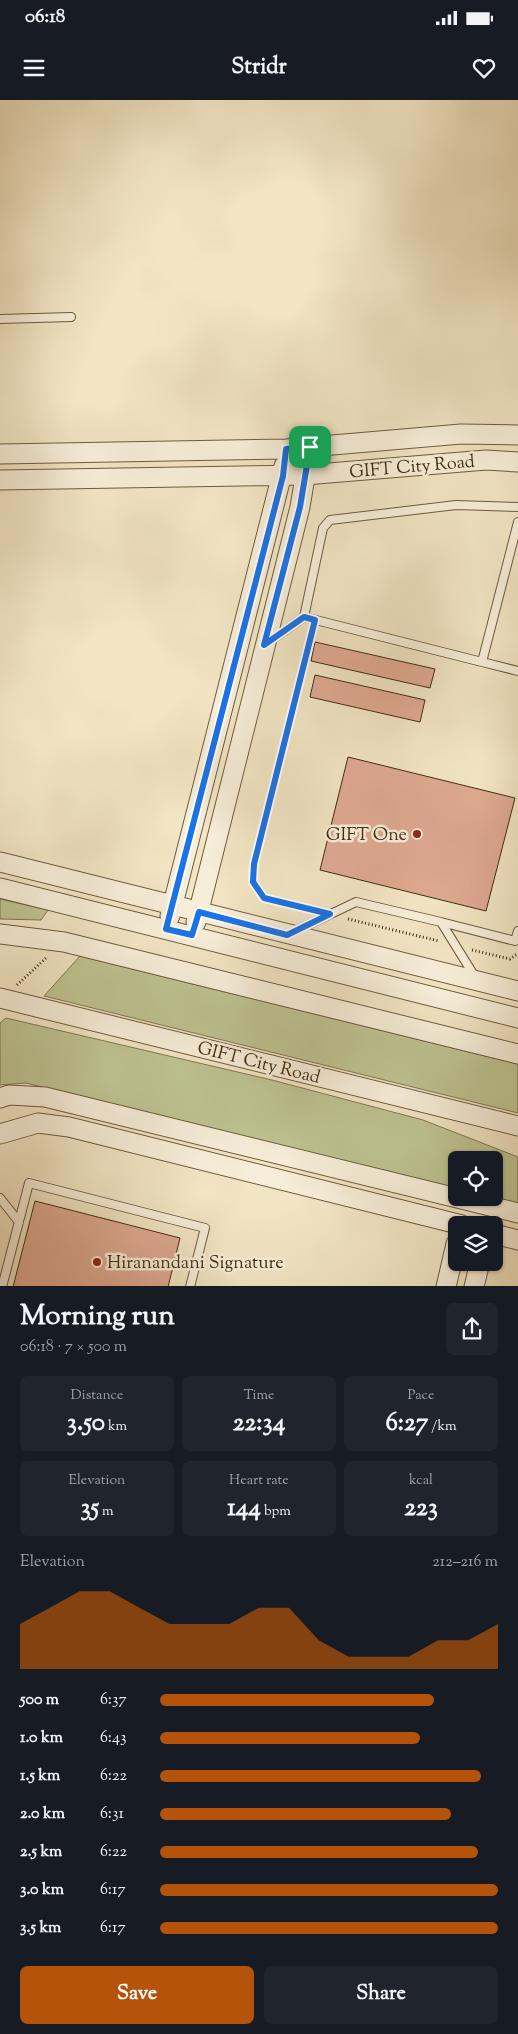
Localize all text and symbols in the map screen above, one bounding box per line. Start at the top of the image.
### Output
text: 06:18 [25,4,65,31]
text: Stridr [231,52,287,84]
icon: menu [20,54,48,82]
icon: heart [470,54,498,82]
pin [289,426,331,468]
icon: arrive [296,433,324,461]
street label: GIFT City Road [348,450,476,486]
place label: GIFT One [326,823,407,849]
marker: GIFT One [411,828,423,840]
street label: GIFT City Road [194,1036,323,1092]
map controls [448,1151,503,1271]
button: locate [448,1151,503,1206]
button: layers [448,1216,503,1271]
place label: Hiranandani Signature [107,1251,284,1277]
marker: Hiranandani Signature [91,1256,103,1268]
text: Morning run [20,1297,175,1337]
button: share [446,1303,498,1355]
text: 06:18 · 7 × 500 m [20,1336,127,1359]
text: Distance [71,1386,123,1406]
text: Time [243,1386,275,1406]
text: Pace [408,1386,434,1406]
text: 3.50 [67,1406,105,1442]
text: 22:34 [233,1406,285,1442]
text: 6:27 [385,1406,428,1442]
text: km [105,1417,127,1437]
text: /km [428,1417,457,1437]
text: Elevation [69,1471,125,1491]
text: Heart rate [229,1471,289,1491]
text: kcal [409,1471,433,1491]
text: 35 [80,1491,99,1527]
text: 144 [227,1491,261,1527]
text: 223 [404,1491,438,1527]
text: m [99,1502,114,1522]
text: bpm [261,1502,291,1522]
text: Elevation [20,1551,85,1574]
text: 212–216 m [432,1551,498,1574]
text: 500 m [20,1689,59,1712]
text: 6:37 [100,1689,126,1712]
text: 1.0 km [20,1727,63,1750]
text: 6:43 [100,1727,126,1750]
text: 1.5 km [20,1765,60,1788]
text: 6:22 [100,1765,127,1788]
text: 2.0 km [20,1803,65,1826]
text: 6:31 [100,1803,124,1826]
text: 2.5 km [20,1841,62,1864]
text: 6:22 [100,1841,127,1864]
text: 3.0 km [20,1879,64,1902]
text: 6:17 [100,1879,125,1902]
text: 3.5 km [20,1917,61,1940]
text: 6:17 [100,1917,125,1940]
button: Save [20,1966,254,2024]
button: Share [264,1966,498,2024]

